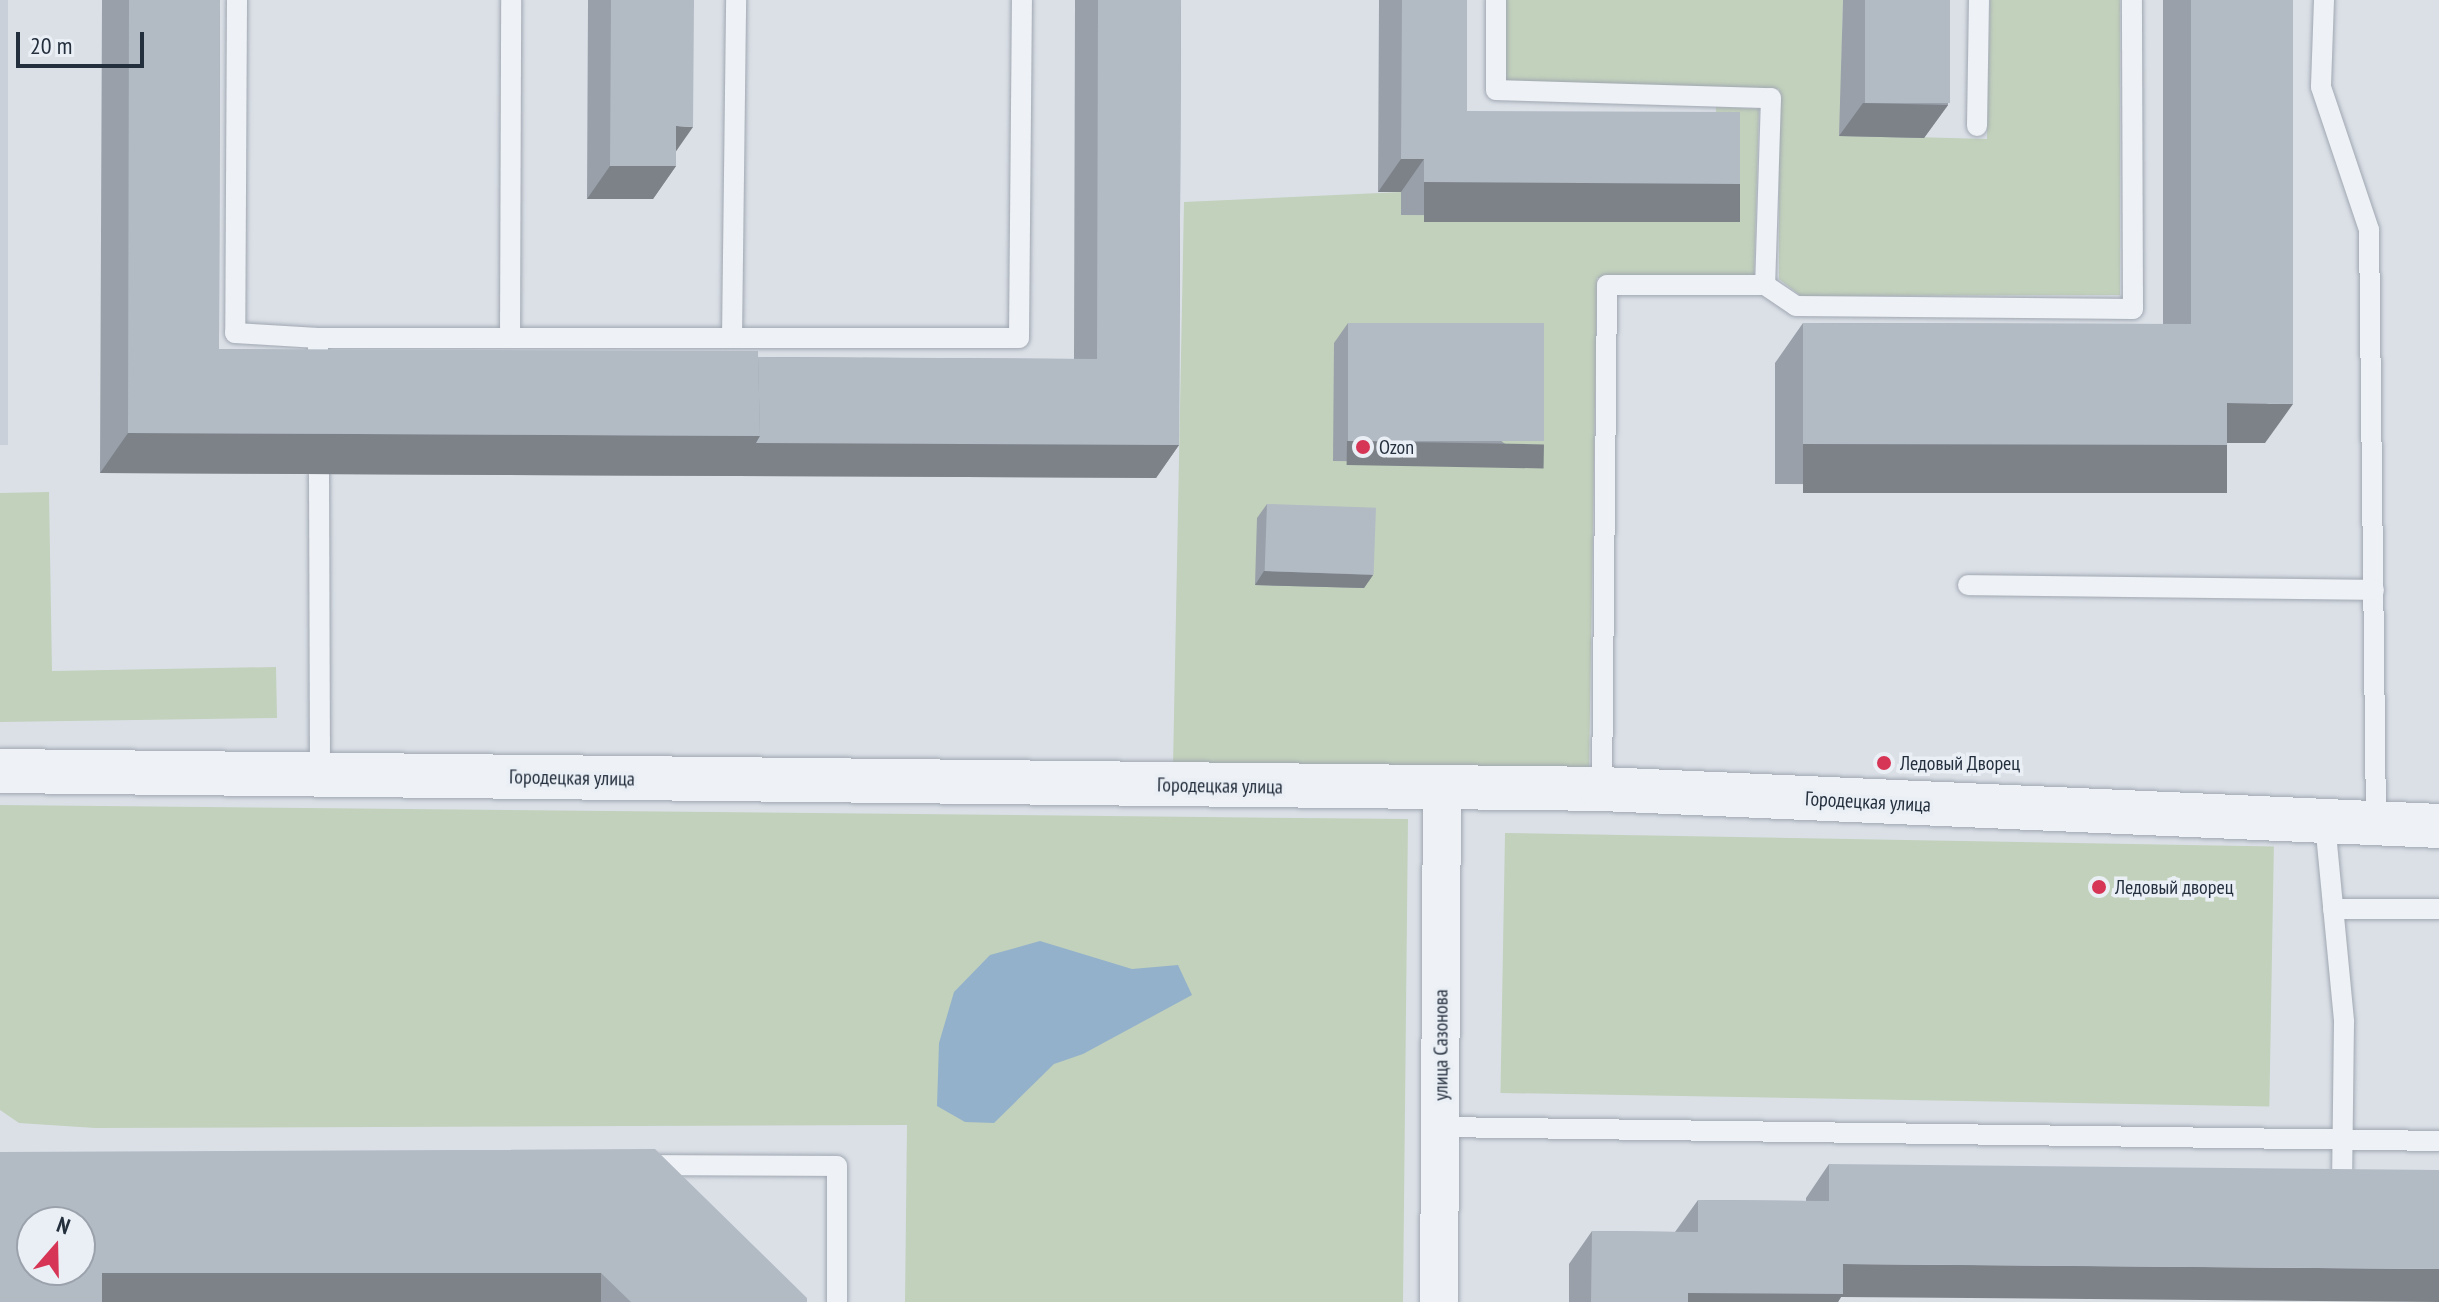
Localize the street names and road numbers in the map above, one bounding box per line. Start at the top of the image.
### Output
street label: Городецкая улица [509,765,635,791]
street label: Городецкая улица [1157,773,1283,799]
street label: Городецкая улица [1804,787,1932,817]
street label: улица Сазонова [1429,989,1453,1101]

